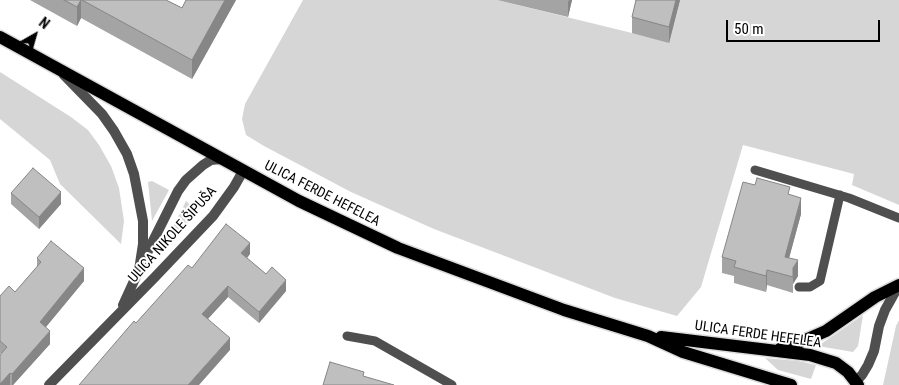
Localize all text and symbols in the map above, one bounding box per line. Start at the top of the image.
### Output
north arrow [10,10,60,60]
scale bar [729,10,883,42]
text: N [36,14,53,32]
text: 50 m [734,20,764,38]
street label: ULICA FERDE HEFELEA [261,158,383,230]
street label: ULICA NIKOLE ŠIPUŠA [125,183,221,287]
street label: ULICA FERDE HEFELEA [694,318,822,352]

